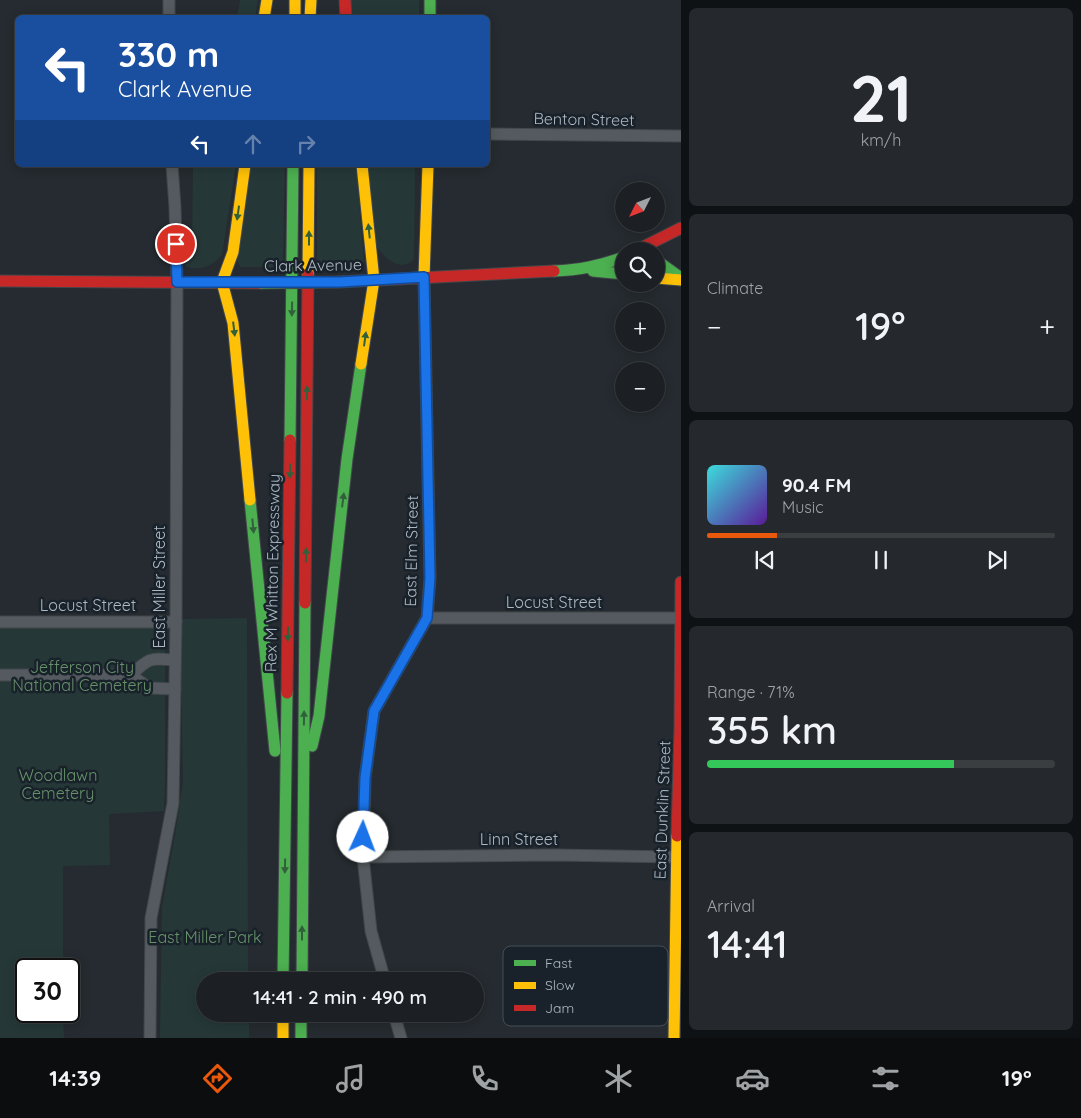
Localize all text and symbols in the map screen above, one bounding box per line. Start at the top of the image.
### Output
text: 330 m [118,32,219,76]
icon: left [35,35,100,100]
text: 21 [850,57,912,138]
text: Clark Avenue [118,75,252,103]
street label: Benton Street [533,108,635,130]
icon: left [186,130,214,158]
icon: ahead [239,130,267,158]
icon: right [292,130,320,158]
text: km/h [861,130,901,150]
north arrow [615,182,665,232]
map controls [615,182,665,412]
one-way arrow [234,206,242,222]
pin [155,223,197,265]
one-way arrow [365,223,373,239]
one-way arrow [305,229,313,245]
icon: arrive [162,230,190,258]
button: search [615,242,665,292]
street label: Clark Avenue [264,254,362,276]
text: Climate [707,278,763,298]
one-way arrow [288,301,296,317]
button: + [615,302,665,352]
text: 19° [855,302,905,350]
text: − [707,309,722,344]
text: + [1039,309,1055,344]
one-way arrow [230,322,238,338]
one-way arrow [361,330,369,346]
button: − [615,362,665,412]
one-way arrow [304,384,312,400]
one-way arrow [286,463,294,479]
text: 90.4 FM [782,473,851,497]
street label: Rex M Whitton Expressway [260,474,284,672]
one-way arrow [339,491,347,507]
street label: East Elm Street [400,495,422,607]
text: Music [782,497,824,517]
one-way arrow [249,518,257,534]
street label: East Miller Street [149,525,169,649]
icon: previous [751,546,779,574]
icon: pause [867,546,895,574]
icon: next [983,546,1011,574]
one-way arrow [302,547,310,563]
street label: Locust Street [506,592,602,612]
street label: Locust Street [40,595,136,615]
one-way arrow [283,626,291,642]
park label: Jefferson City National Cemetery [12,657,152,695]
text: Range · 71% [707,682,795,702]
text: 355 km [707,706,837,754]
one-way arrow [300,709,308,725]
street label: East Dunklin Street [650,740,674,880]
park label: Woodlawn Cemetery [19,765,97,803]
position arrow [336,810,388,862]
street label: Linn Street [480,829,558,849]
one-way arrow [280,858,288,874]
text: Arrival [707,896,755,916]
text: 14:41 [707,920,788,968]
one-way arrow [298,924,306,940]
park label: East Miller Park [148,927,262,947]
legend [503,946,668,1026]
text: Fast [545,954,573,972]
speed limit sign: 30 [15,958,80,1023]
text: Slow [545,976,575,994]
text: 14:41 · 2 min · 490 m [253,985,427,1009]
text: Jam [545,999,574,1017]
icon: directions [200,1061,235,1096]
icon: music [333,1061,368,1096]
icon: phone [467,1061,502,1096]
icon: climate [601,1061,636,1096]
icon: car [735,1061,770,1096]
icon: filters [868,1061,903,1096]
text: 14:39 [49,1064,101,1092]
text: 19° [1002,1064,1032,1092]

